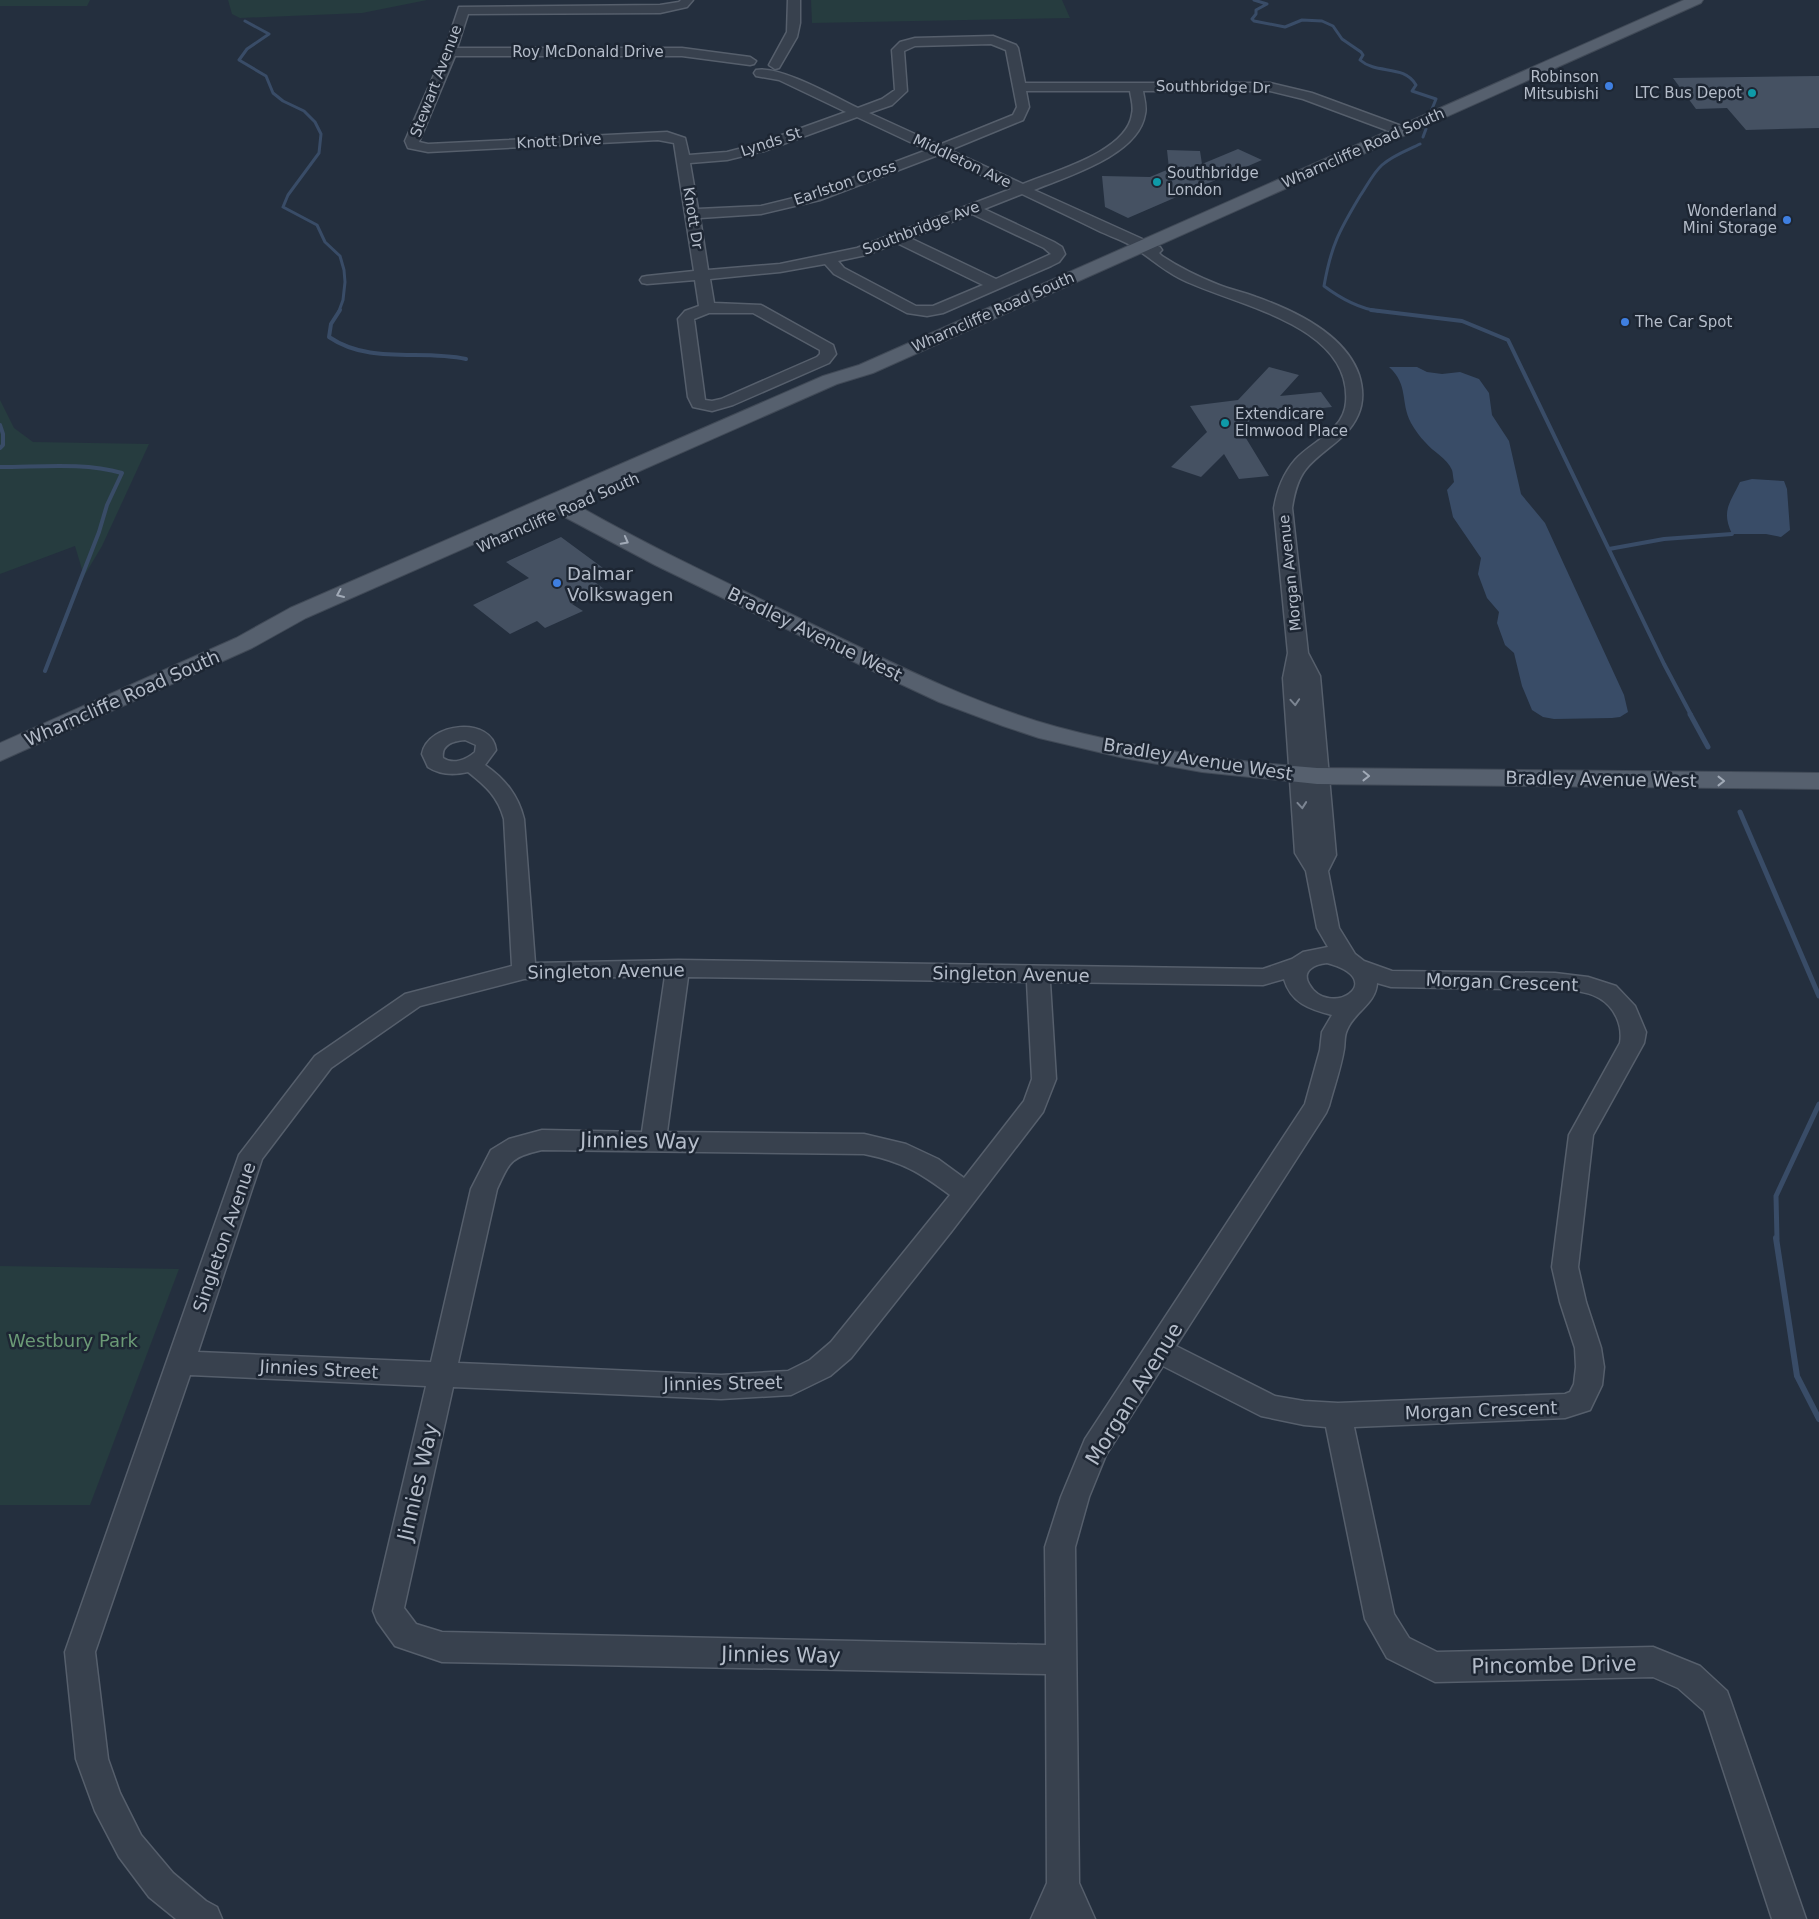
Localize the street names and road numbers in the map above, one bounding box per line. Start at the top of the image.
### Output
street label: Stewart Avenue [406,22,466,140]
street label: Roy McDonald Drive [512,43,664,61]
street label: Southbridge Dr [1156,77,1271,97]
street label: Wharncliffe Road South [1279,104,1447,192]
street label: Lynds St [738,124,804,160]
street label: Knott Drive [516,130,602,152]
street label: Middleton Ave [910,130,1014,192]
street label: Earlston Cross [791,157,899,209]
street label: Knott Dr [679,186,707,251]
street label: Southbridge Ave [860,197,982,259]
street label: Wharncliffe Road South [909,268,1077,356]
street label: Wharncliffe Road South [474,469,642,557]
street label: Morgan Avenue [1275,514,1305,632]
street label: Bradley Avenue West [724,583,906,685]
street label: Wharncliffe Road South [21,645,223,751]
street label: Bradley Avenue West [1102,734,1294,784]
street label: Bradley Avenue West [1505,767,1697,791]
street label: Singleton Avenue [527,959,685,983]
street label: Singleton Avenue [932,962,1090,986]
street label: Morgan Crescent [1425,969,1579,995]
street label: Jinnies Way [578,1128,700,1154]
street label: Singleton Avenue [188,1159,260,1315]
street label: Morgan Avenue [1081,1318,1187,1470]
street label: Jinnies Street [258,1355,379,1383]
street label: Jinnies Street [662,1371,783,1395]
street label: Morgan Crescent [1404,1397,1558,1423]
street label: Jinnies Way [392,1421,443,1545]
street label: Jinnies Way [719,1642,841,1668]
street label: Pincombe Drive [1471,1652,1637,1678]

